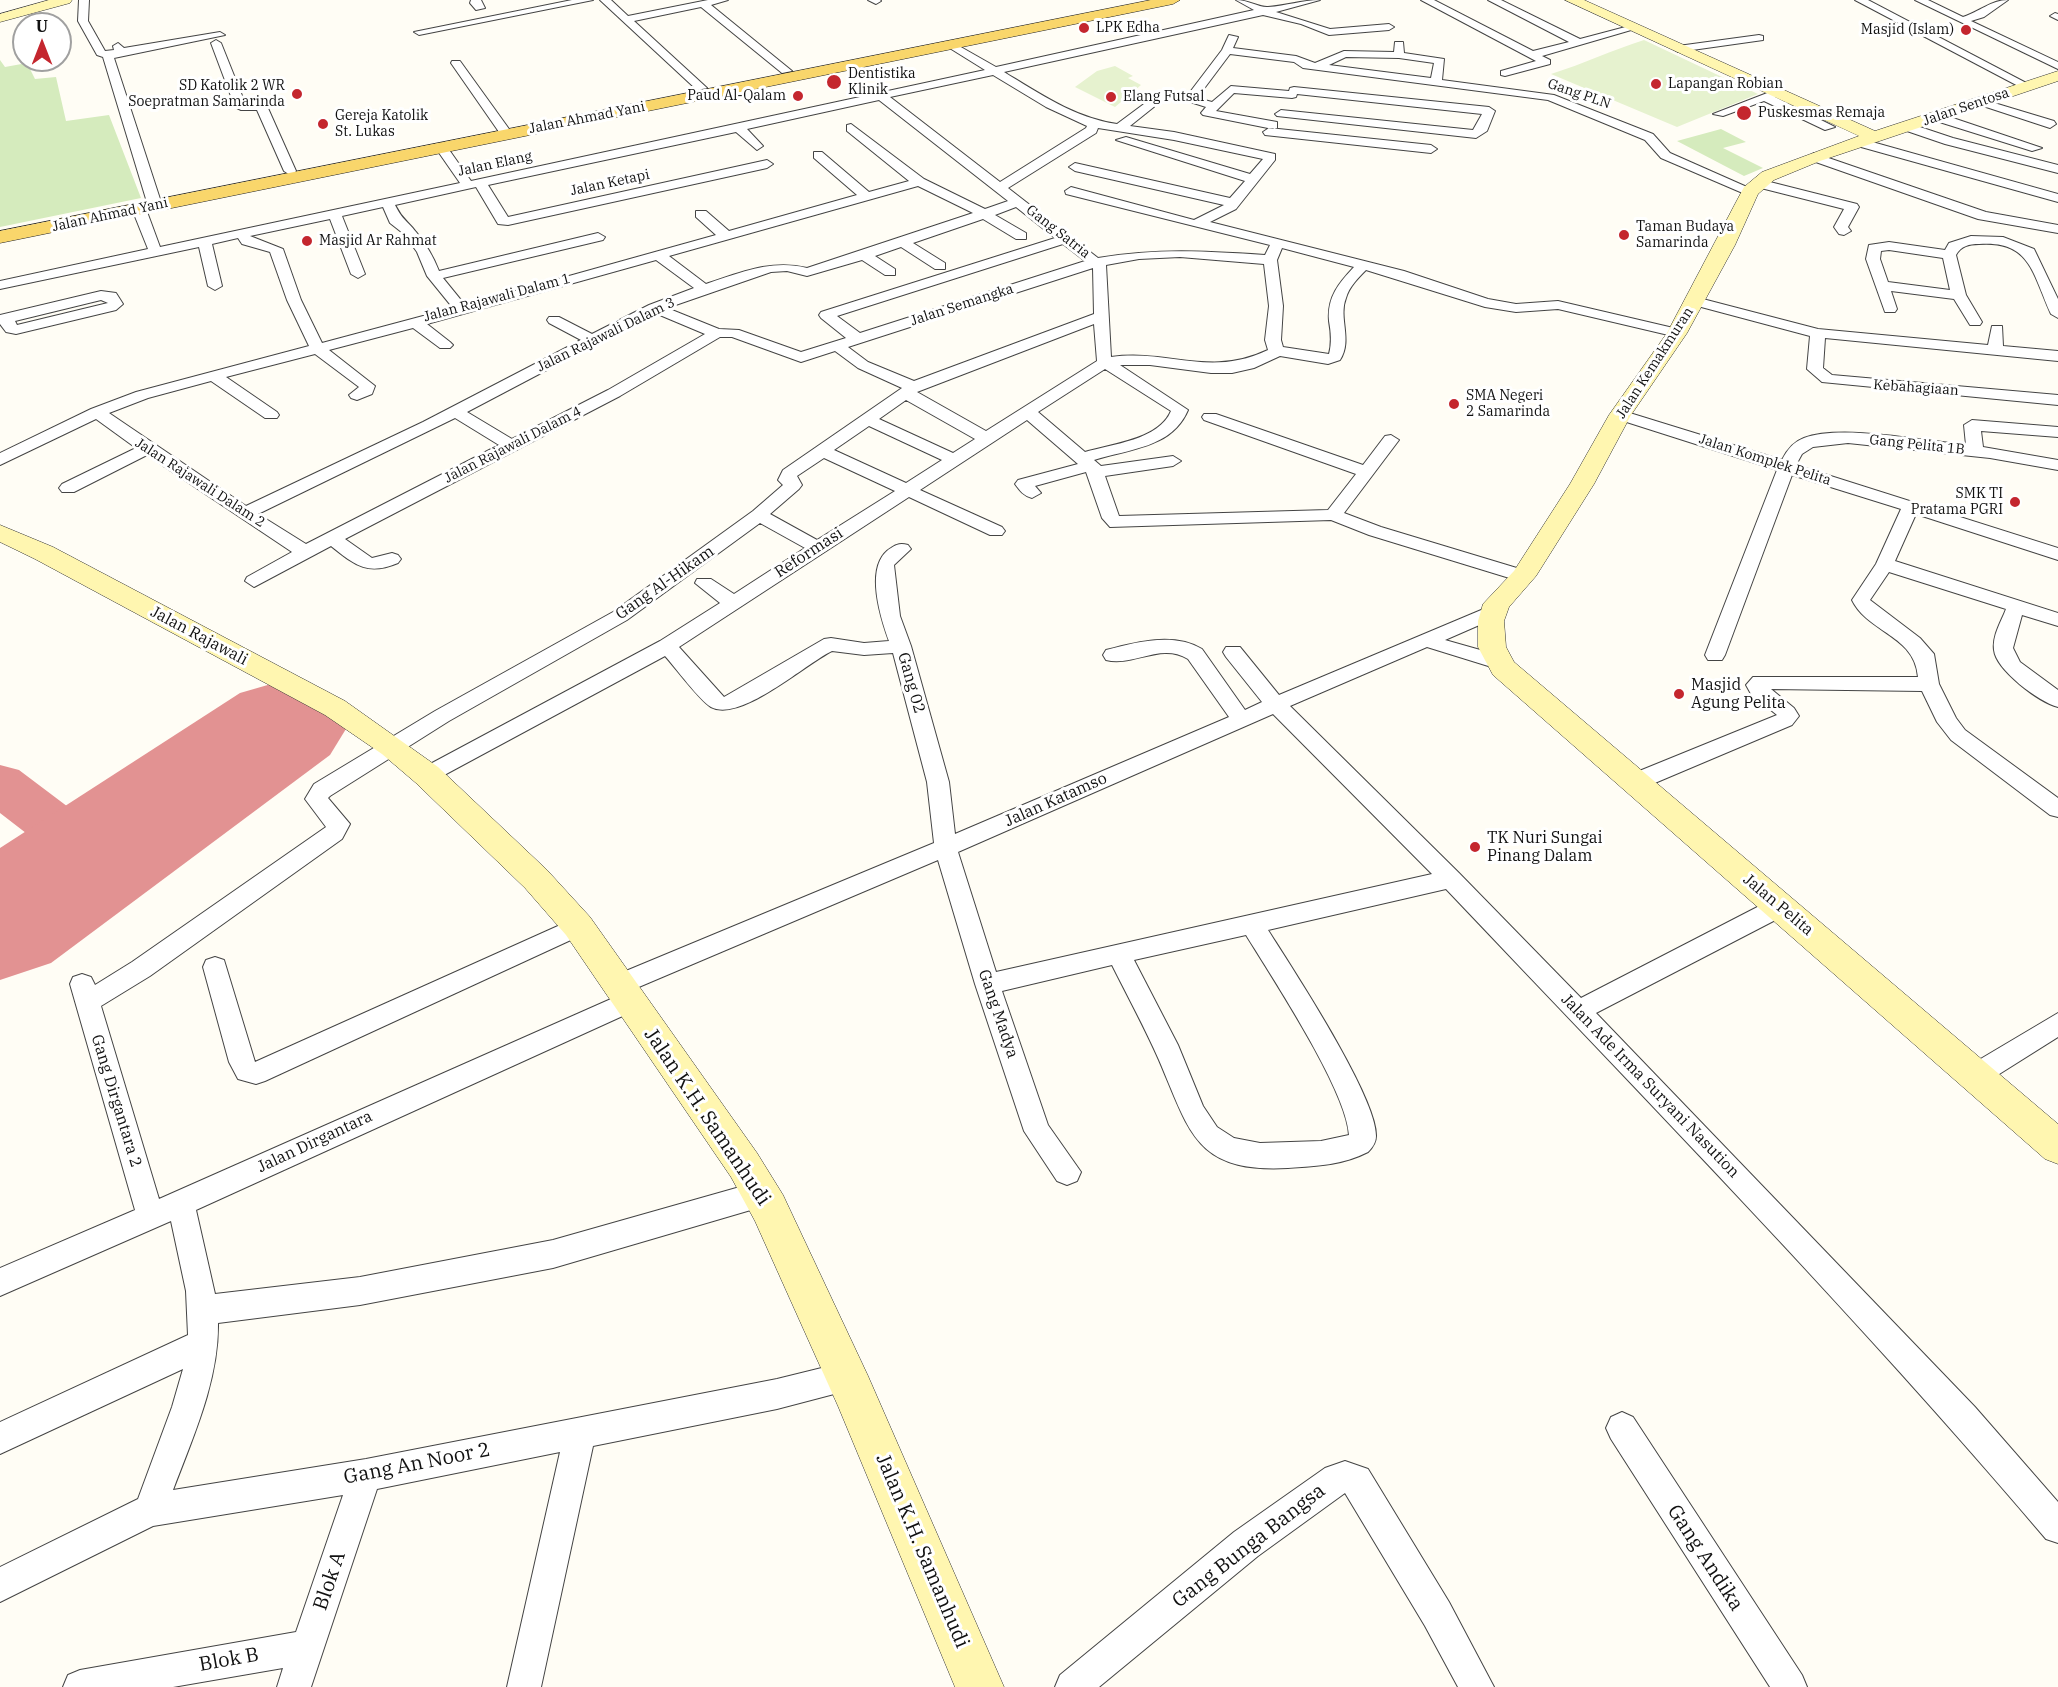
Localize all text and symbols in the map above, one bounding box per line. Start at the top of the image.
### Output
north arrow [12,12,72,72]
text: U [36,16,48,36]
place label: LPK Edha [1096,20,1160,36]
marker: LPK Edha [1077,21,1091,35]
place label: Masjid (Islam) [1861,22,1954,38]
marker: Masjid (Islam) [1959,23,1973,37]
place label: Dentistika Klinik [848,66,916,98]
marker: Dentistika Klinik [825,73,843,91]
street label: Gang PLN [1545,75,1613,113]
place label: Lapangan Robian [1668,76,1783,92]
marker: Lapangan Robian [1649,77,1663,91]
place label: SD Katolik 2 WR Soepratman Samarinda [128,78,285,110]
street label: Jalan Sentosa [1921,84,2011,130]
marker: SD Katolik 2 WR Soepratman Samarinda [290,87,304,101]
place label: Paud Al-Qalam [687,88,786,104]
marker: Paud Al-Qalam [791,89,805,103]
place label: Elang Futsal [1123,89,1204,105]
marker: Elang Futsal [1104,90,1118,104]
street label: Jalan Ahmad Yani [528,99,646,137]
marker: Puskesmas Remaja [1735,104,1753,122]
place label: Puskesmas Remaja [1758,105,1885,121]
place label: Gereja Katolik St. Lukas [335,108,428,140]
marker: Gereja Katolik St. Lukas [316,117,330,131]
street label: Jalan Elang [456,148,534,180]
street label: Jalan Ketapi [569,166,651,200]
street label: Jalan Ahmad Yani [51,195,169,235]
street label: Gang Satria [1023,202,1093,262]
place label: Taman Budaya Samarinda [1636,219,1734,252]
marker: Taman Budaya Samarinda [1617,228,1631,242]
place label: Masjid Ar Rahmat [319,233,437,249]
marker: Masjid Ar Rahmat [300,234,314,248]
street label: Jalan Rajawali Dalam 1 [422,270,572,326]
street label: Jalan Semangka [908,280,1016,330]
street label: Jalan Rajawali Dalam 3 [534,294,678,376]
street label: Jalan Kemakmuran [1613,304,1697,422]
street label: Kebahagiaan [1873,377,1959,399]
place label: SMA Negeri 2 Samarinda [1466,388,1550,420]
marker: SMA Negeri 2 Samarinda [1447,397,1461,411]
street label: Jalan Rajawali Dalam 4 [442,403,584,487]
street label: Jalan Komplek Pelita [1697,431,1833,489]
street label: Gang Pelita 1B [1868,432,1966,458]
street label: Jalan Rajawali Dalam 2 [132,435,268,531]
place label: SMK TI Pratama PGRI [1911,486,2003,518]
marker: SMK TI Pratama PGRI [2008,495,2022,509]
street label: Reformasi [771,524,847,582]
street label: Gang Al-Hikam [612,542,718,624]
street label: Jalan Rajawali [147,602,251,670]
street label: Gang 02 [893,650,929,716]
place label: Masjid Agung Pelita [1691,675,1786,713]
marker: Masjid Agung Pelita [1672,687,1686,701]
street label: Jalan Katamso [1002,769,1110,831]
place label: TK Nuri Sungai Pinang Dalam [1487,828,1603,866]
marker: TK Nuri Sungai Pinang Dalam [1468,840,1482,854]
street label: Jalan Pelita [1739,870,1817,940]
street label: Gang Madya [974,967,1022,1061]
street label: Jalan Ade Irma Suryani Nasution [1557,990,1743,1182]
street label: Jalan K.H. Samanhudi [639,1024,775,1210]
street label: Gang Dirgantara 2 [87,1032,145,1170]
street label: Jalan Dirgantara [254,1107,376,1177]
street label: Gang An Noor 2 [342,1438,492,1490]
street label: Jalan K.H. Samanhudi [870,1450,974,1652]
street label: Gang Bunga Bangsa [1168,1479,1330,1613]
street label: Gang Andika [1662,1501,1748,1615]
street label: Blok A [309,1548,351,1614]
street label: Blok B [197,1643,261,1677]

